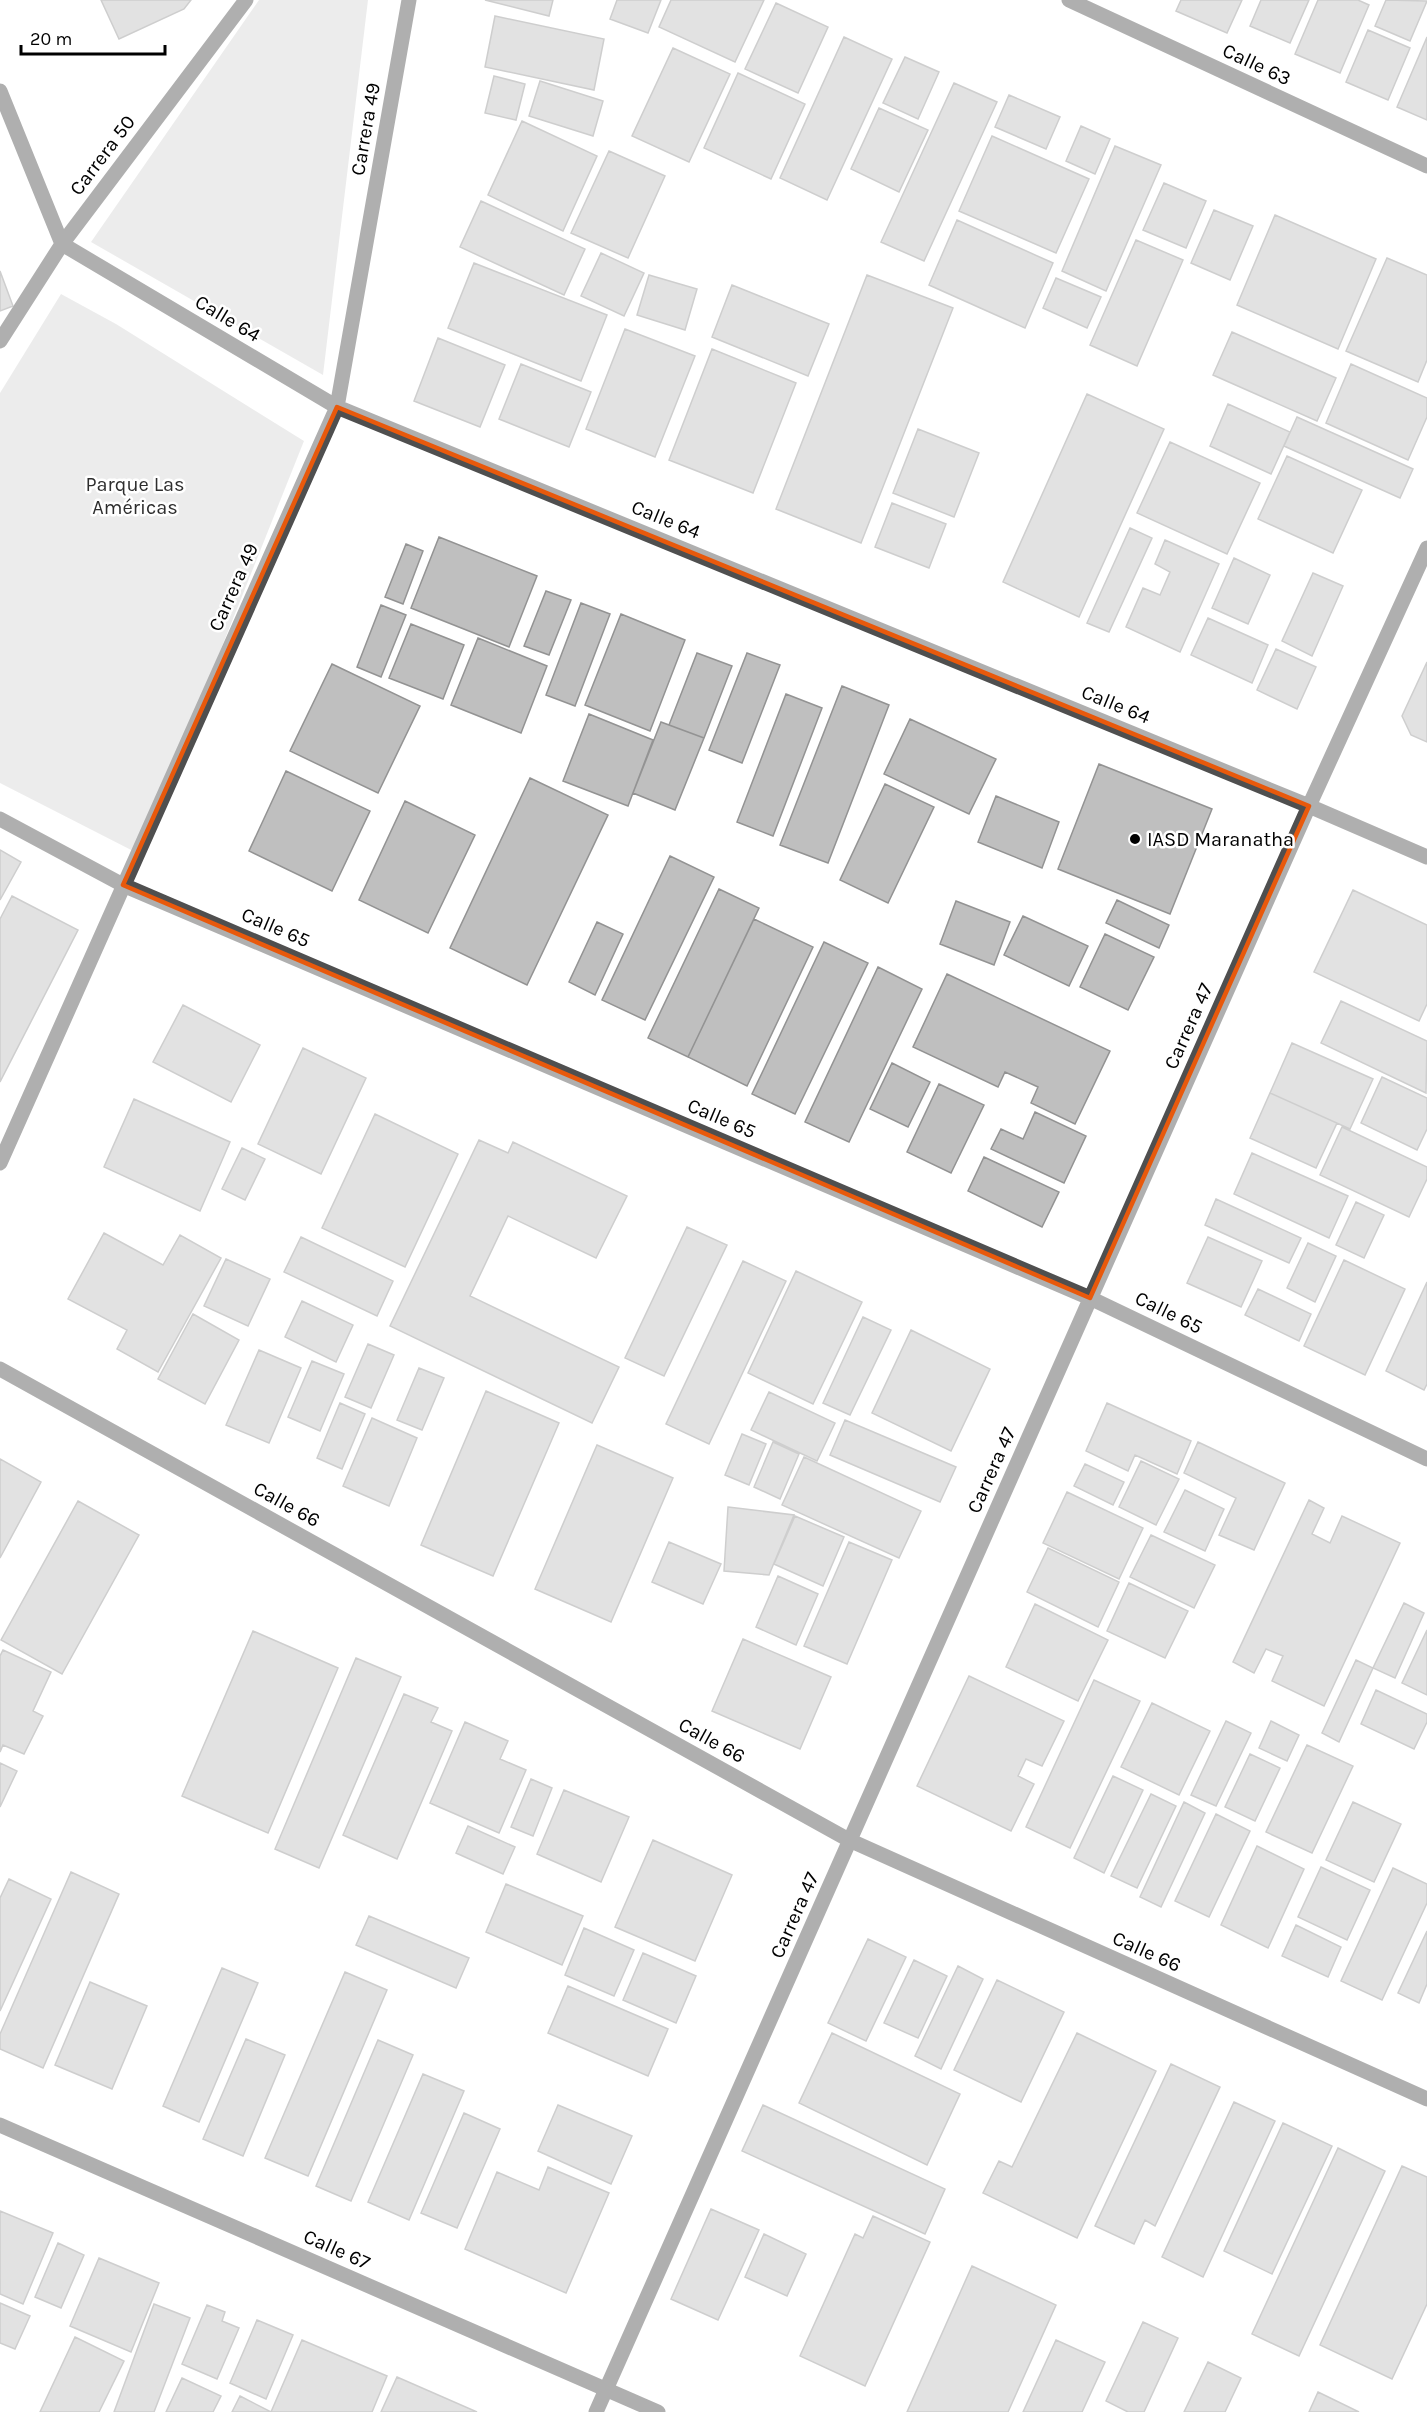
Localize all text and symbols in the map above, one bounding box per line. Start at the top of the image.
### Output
scale bar [21,18,165,56]
text: 20 m [30,28,72,50]
street label: Calle 63 [1219,39,1295,90]
street label: Carrera 49 [346,81,385,177]
street label: Carrera 50 [65,111,140,200]
street label: Calle 64 [191,290,265,347]
park label: Parque Las Américas [86,473,185,519]
street label: Calle 64 [628,495,704,544]
street label: Carrera 49 [204,540,263,635]
street label: Calle 64 [1078,680,1154,729]
place label: IASD Maranatha [1147,828,1294,851]
marker: IASD Maranatha [1128,832,1142,846]
street label: Calle 65 [238,903,314,952]
street label: Carrera 47 [1159,979,1218,1073]
street label: Calle 65 [684,1094,760,1143]
street label: Calle 65 [1131,1286,1206,1339]
street label: Carrera 47 [962,1423,1021,1517]
street label: Calle 66 [250,1477,324,1532]
street label: Calle 66 [675,1713,749,1768]
street label: Carrera 47 [765,1868,824,1962]
street label: Calle 66 [1109,1926,1185,1977]
street label: Calle 67 [300,2225,374,2275]

